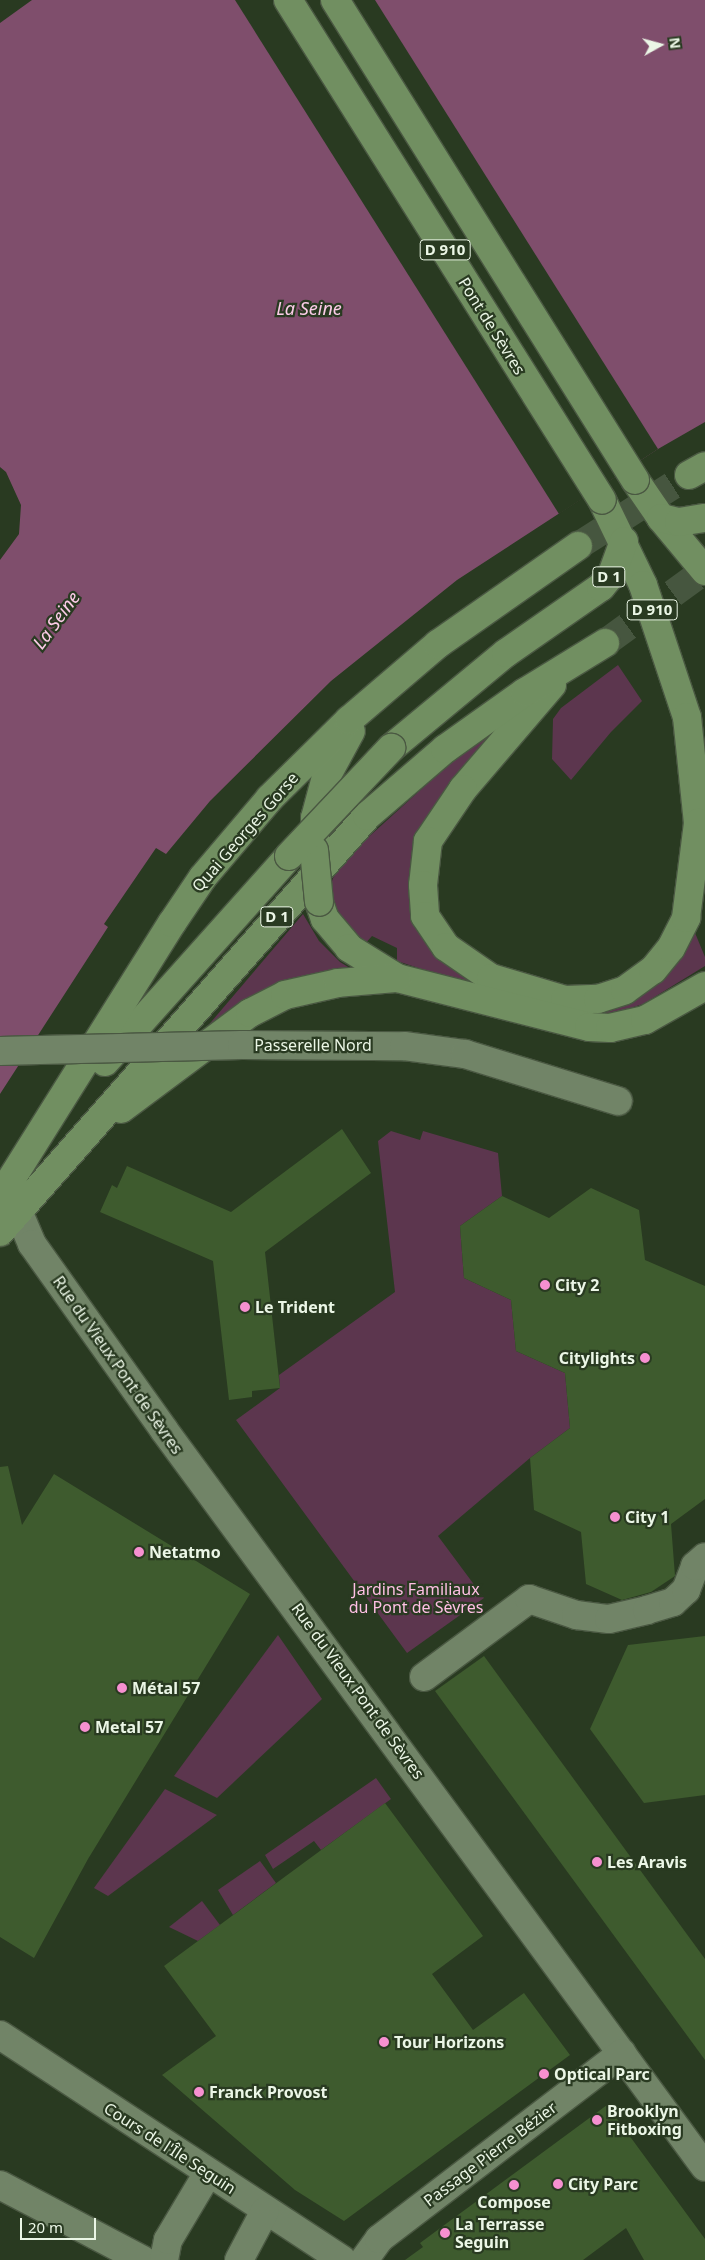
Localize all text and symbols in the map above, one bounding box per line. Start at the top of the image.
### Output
north arrow [635,20,685,70]
text: N [665,36,686,50]
road number: D 910 [419,238,471,262]
street label: Pont de Sèvres [455,274,529,378]
water label: La Seine [276,297,342,319]
road number: D 1 [592,564,626,590]
water label: La Seine [28,587,84,653]
road number: D 910 [626,598,678,622]
street label: Quai Georges Gorse [188,768,302,896]
road number: D 1 [260,904,294,930]
street label: Passerelle Nord [254,1035,372,1055]
street label: Rue du Vieux Pont de Sèvres [49,1272,187,1458]
place label: City 2 [555,1275,599,1295]
marker: City 2 [539,1279,551,1291]
place label: Le Trident [255,1297,335,1317]
marker: Le Trident [239,1301,251,1313]
place label: Citylights [559,1348,635,1368]
marker: Citylights [639,1352,651,1364]
place label: City 1 [625,1507,669,1527]
marker: City 1 [609,1511,621,1523]
place label: Netatmo [149,1542,221,1562]
marker: Netatmo [133,1546,145,1558]
park label: Jardins Familiaux du Pont de Sèvres [349,1579,483,1617]
street label: Rue du Vieux Pont de Sèvres [288,1599,428,1783]
place label: Métal 57 [132,1678,200,1698]
marker: Métal 57 [116,1682,128,1694]
place label: Metal 57 [95,1717,163,1737]
marker: Metal 57 [79,1721,91,1733]
place label: Les Aravis [607,1852,687,1872]
marker: Les Aravis [591,1856,603,1868]
place label: Tour Horizons [394,2032,504,2052]
marker: Tour Horizons [378,2036,390,2048]
place label: Optical Parc [554,2064,650,2084]
marker: Optical Parc [538,2068,550,2080]
place label: Franck Provost [209,2082,327,2102]
marker: Franck Provost [193,2086,205,2098]
street label: Cours de l'Île Seguin [101,2098,239,2198]
street label: Passage Pierre Bézier [420,2098,560,2210]
place label: Brooklyn Fitboxing [607,2101,682,2139]
marker: Brooklyn Fitboxing [591,2114,603,2126]
place label: City Parc [568,2174,638,2194]
marker: City Parc [552,2178,564,2190]
marker: Compose [508,2179,520,2191]
place label: Compose [477,2192,551,2212]
scale bar [22,2208,99,2240]
place label: La Terrasse Seguin [455,2214,545,2252]
text: 20 m [28,2217,63,2237]
marker: La Terrasse Seguin [439,2227,451,2239]

